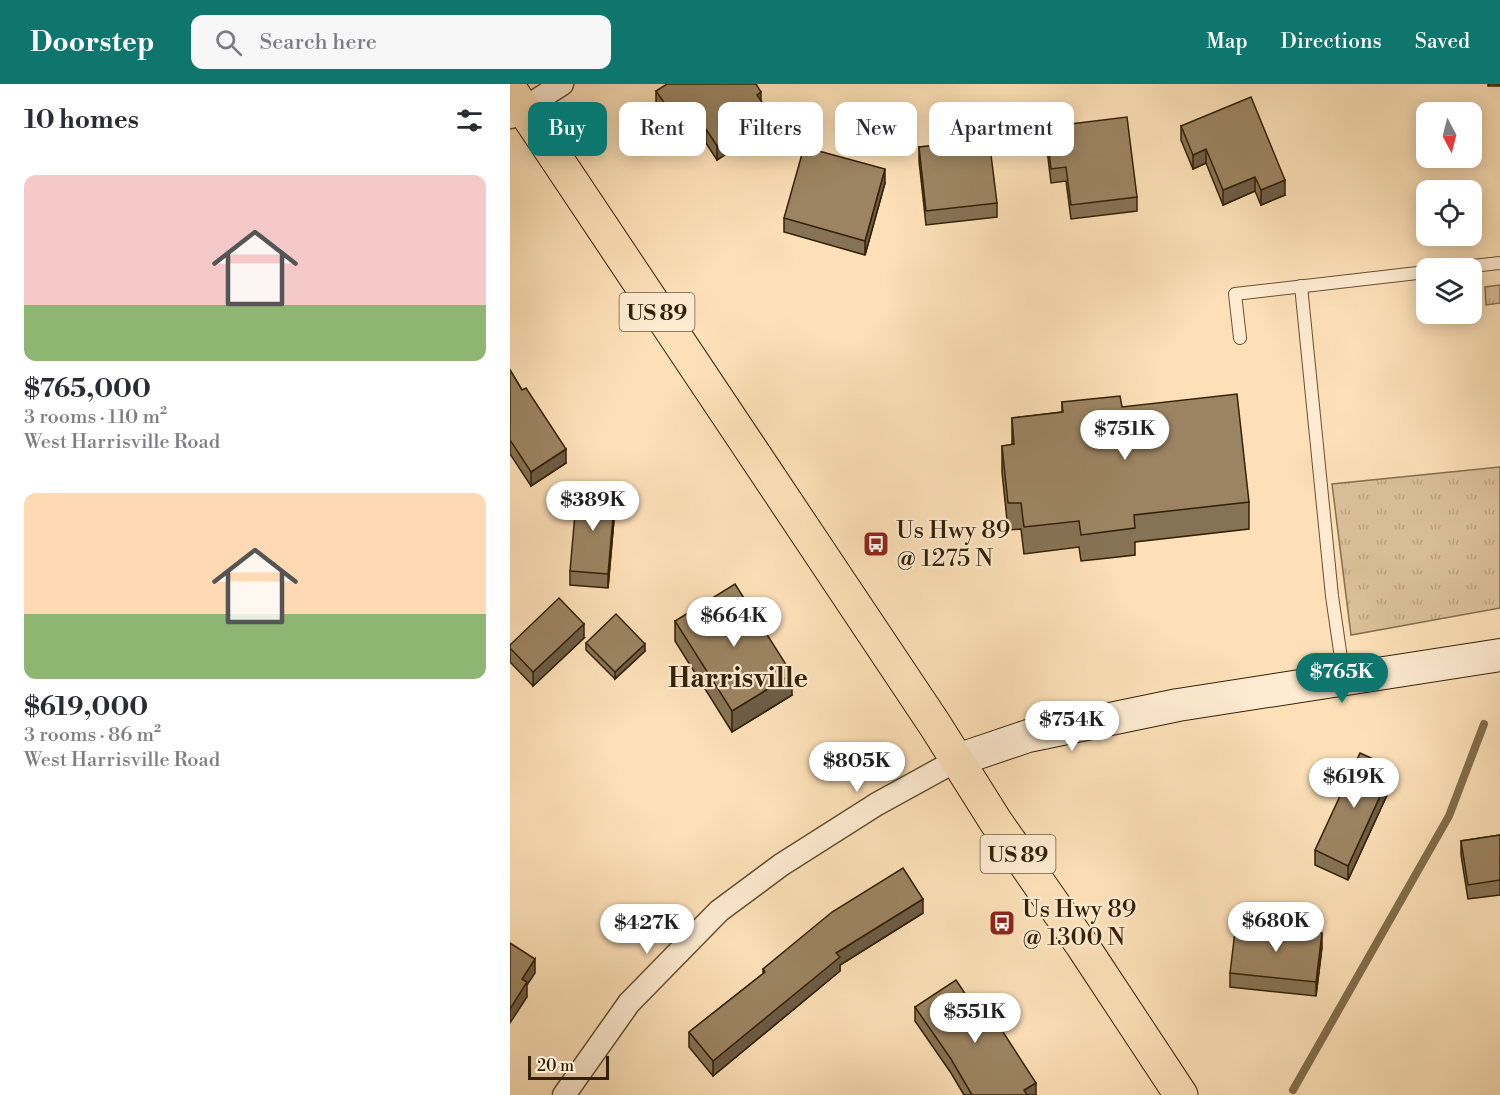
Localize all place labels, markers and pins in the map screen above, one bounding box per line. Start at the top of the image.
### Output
pin: $751K [1083,410,1167,461]
pin: $389K [551,481,635,532]
place label: Us Hwy 89 @ 1275 N [896,516,1010,574]
bus stop icon: Us Hwy 89 @ 1275 N [861,529,891,559]
pin: $664K [692,597,776,648]
pin: $765K [1300,653,1384,704]
pin: $754K [1030,701,1114,752]
pin: $805K [815,742,899,793]
pin: $619K [1312,758,1396,809]
place label: Us Hwy 89 @ 1300 N [1022,895,1136,953]
pin: $680K [1234,902,1318,953]
pin: $427K [605,904,689,955]
bus stop icon: Us Hwy 89 @ 1300 N [987,908,1017,938]
pin: $551K [933,993,1017,1044]

